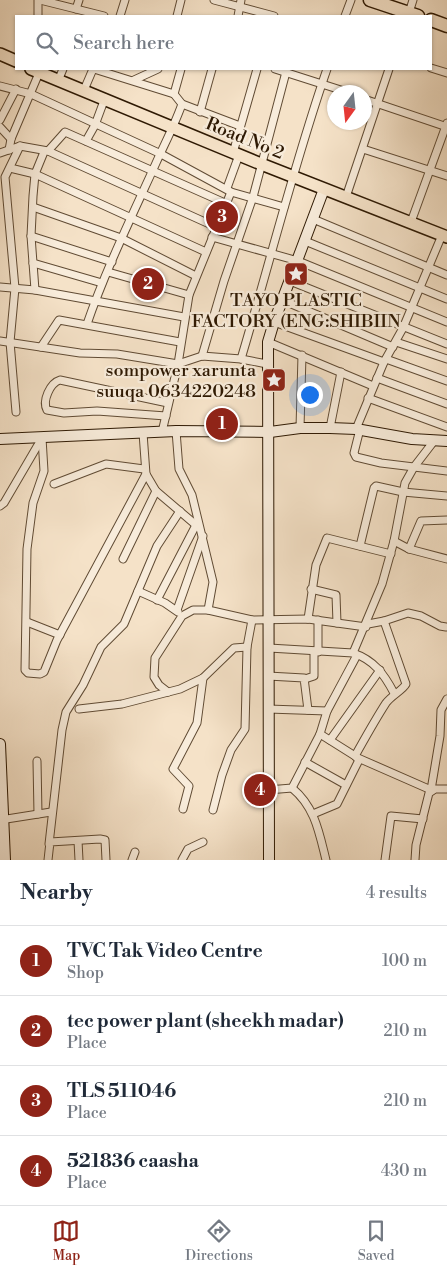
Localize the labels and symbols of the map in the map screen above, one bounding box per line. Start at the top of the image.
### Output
north arrow [327,85,372,130]
street label: Road No 2 [202,112,287,165]
pin: 3 [206,198,238,236]
place icon: TAYO PLASTIC FACTORY (ENG:SHIBIIN [283,261,309,287]
pin: 2 [132,265,164,303]
place label: TAYO PLASTIC FACTORY (ENG:SHIBIIN [191,289,401,333]
place label: sompower xarunta suuqa 0634220248 [96,359,257,403]
place icon: sompower xarunta suuqa 0634220248 [261,367,287,393]
your location [297,382,323,408]
pin: 1 [206,405,238,443]
pin: 4 [244,771,276,809]

